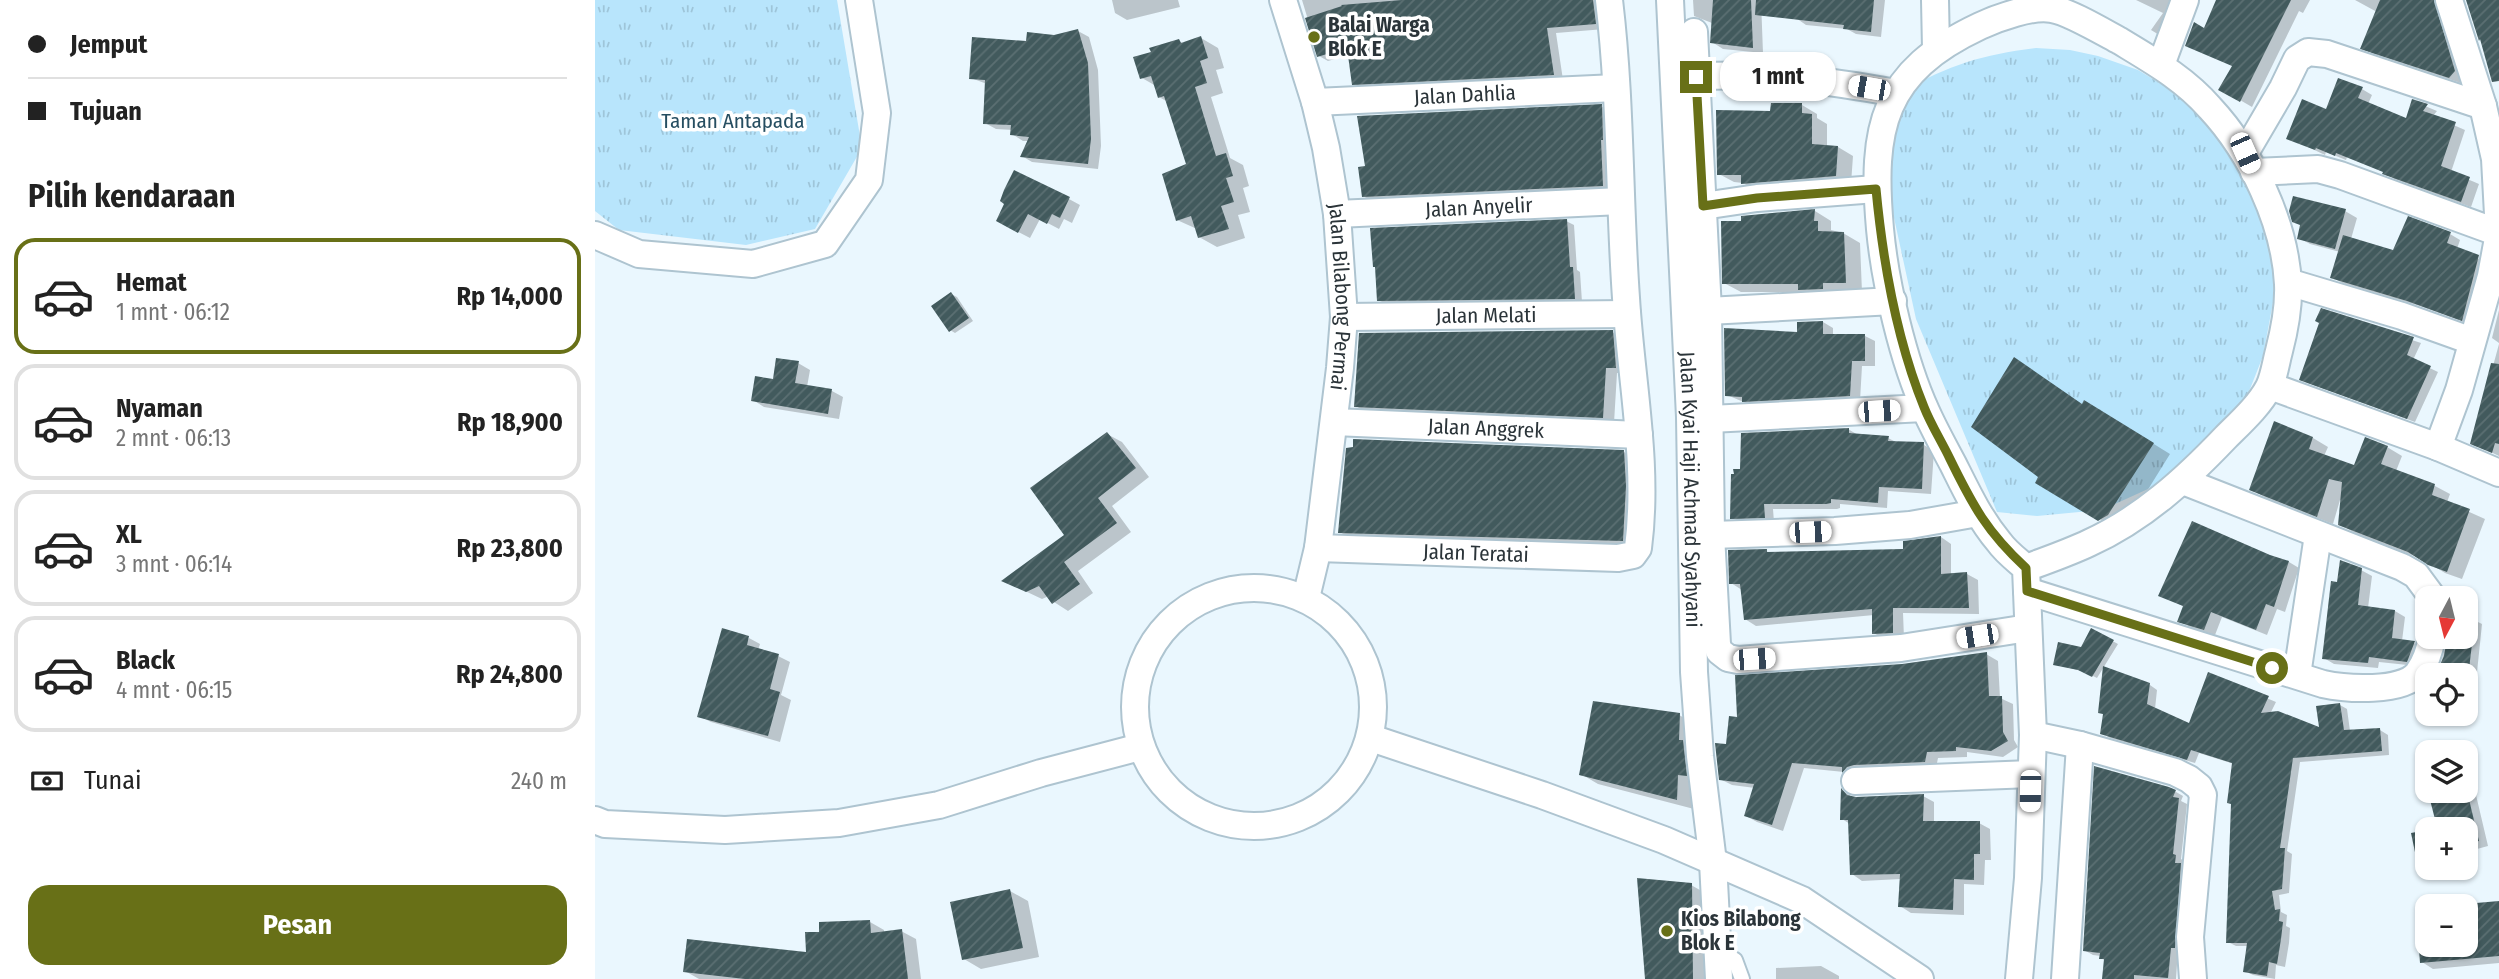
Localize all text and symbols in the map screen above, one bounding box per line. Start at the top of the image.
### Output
place label: Balai Warga Blok E [1328,12,1430,62]
text: Jemput [70,29,147,60]
marker: Balai Warga Blok E [1306,29,1322,45]
callout: 1 mnt [1721,52,1836,102]
route end [1680,61,1712,93]
text: 1 mnt [1752,62,1804,90]
car [1847,74,1892,102]
street label: Jalan Dahlia [1413,80,1516,110]
text: Tujuan [70,96,142,127]
park label: Taman Antapada [661,108,805,134]
car [2227,130,2264,176]
text: Pilih kendaraan [28,177,236,215]
street label: Jalan Anyelir [1425,192,1534,223]
street label: Jalan Bilabong Permai [1322,201,1357,392]
icon: car [32,265,95,328]
text: Hemat [116,267,187,298]
text: Rp 14,000 [456,281,563,312]
text: 1 mnt · 06:12 [116,298,230,326]
street label: Jalan Melati [1435,302,1537,329]
street label: Jalan Kyai Haji Achmad Syahyani [1674,351,1706,628]
icon: car [32,391,95,454]
text: Nyaman [116,393,203,424]
car [1858,399,1901,423]
text: Rp 18,900 [457,407,563,438]
street label: Jalan Anggrek [1427,413,1545,444]
text: 2 mnt · 06:13 [116,424,231,452]
icon: car [32,517,95,580]
text: XL [116,519,142,550]
car [1789,521,1832,543]
text: Rp 23,800 [457,533,563,564]
street label: Jalan Teratai [1423,539,1529,568]
text: 3 mnt · 06:14 [116,550,232,578]
north arrow [2415,586,2478,649]
map controls [2415,586,2478,957]
car [1955,622,2000,650]
icon: car [32,643,95,706]
text: Black [116,645,175,676]
car [1733,647,1776,671]
route start [2256,652,2288,684]
text: Rp 24,800 [456,659,563,690]
button: locate [2415,663,2478,726]
text: 4 mnt · 06:15 [116,676,232,704]
button: layers [2415,740,2478,803]
icon: cash [28,762,66,800]
text: Tunai [84,765,142,796]
text: 240 m [511,767,567,795]
car [2020,770,2041,812]
button: + [2415,817,2478,880]
button: Pesan [28,885,567,965]
button: − [2415,894,2478,957]
place label: Kios Bilabong Blok E [1681,906,1801,956]
marker: Kios Bilabong Blok E [1659,923,1675,939]

